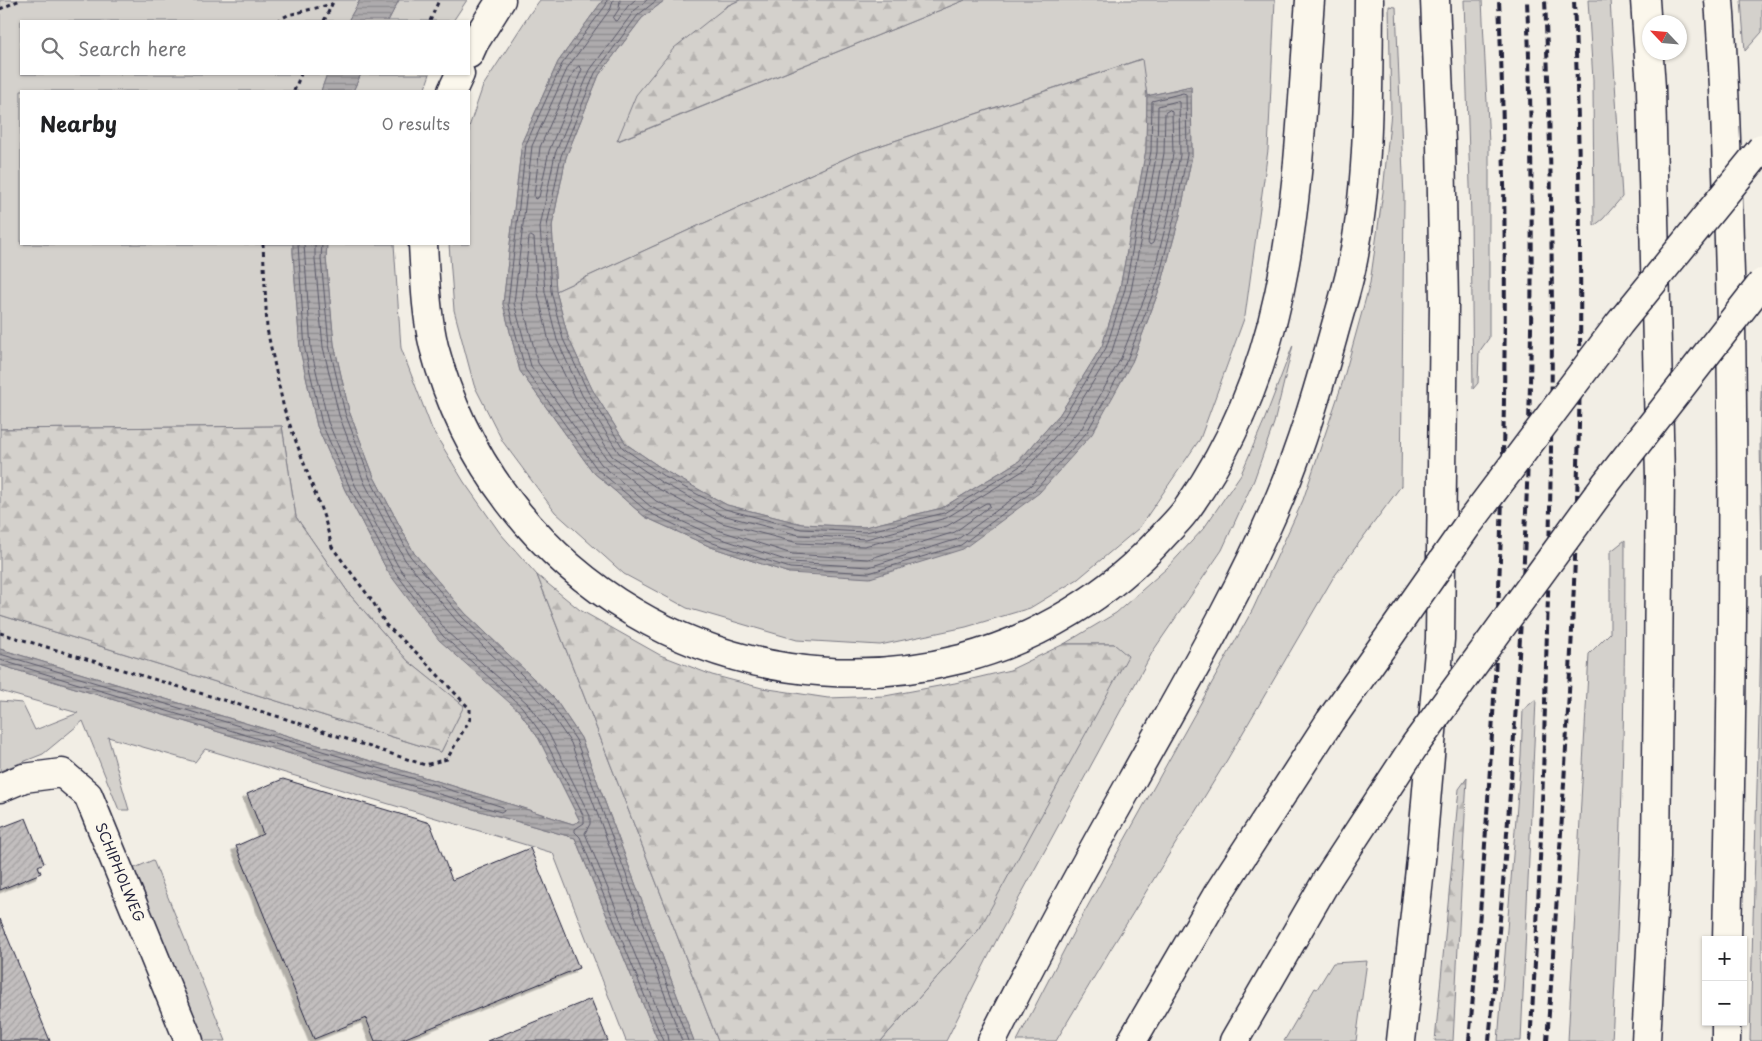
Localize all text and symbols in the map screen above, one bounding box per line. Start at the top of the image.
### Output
north arrow [1642,15,1687,60]
search box [20,20,470,75]
icon: search [38,34,66,62]
text: Search here [78,34,187,62]
text: Nearby [40,107,117,139]
text: 0 results [382,111,450,135]
street label: SCHIPHOLWEG [90,819,150,925]
map controls [1702,936,1747,1026]
button: + [1702,936,1747,981]
button: − [1702,981,1747,1026]

